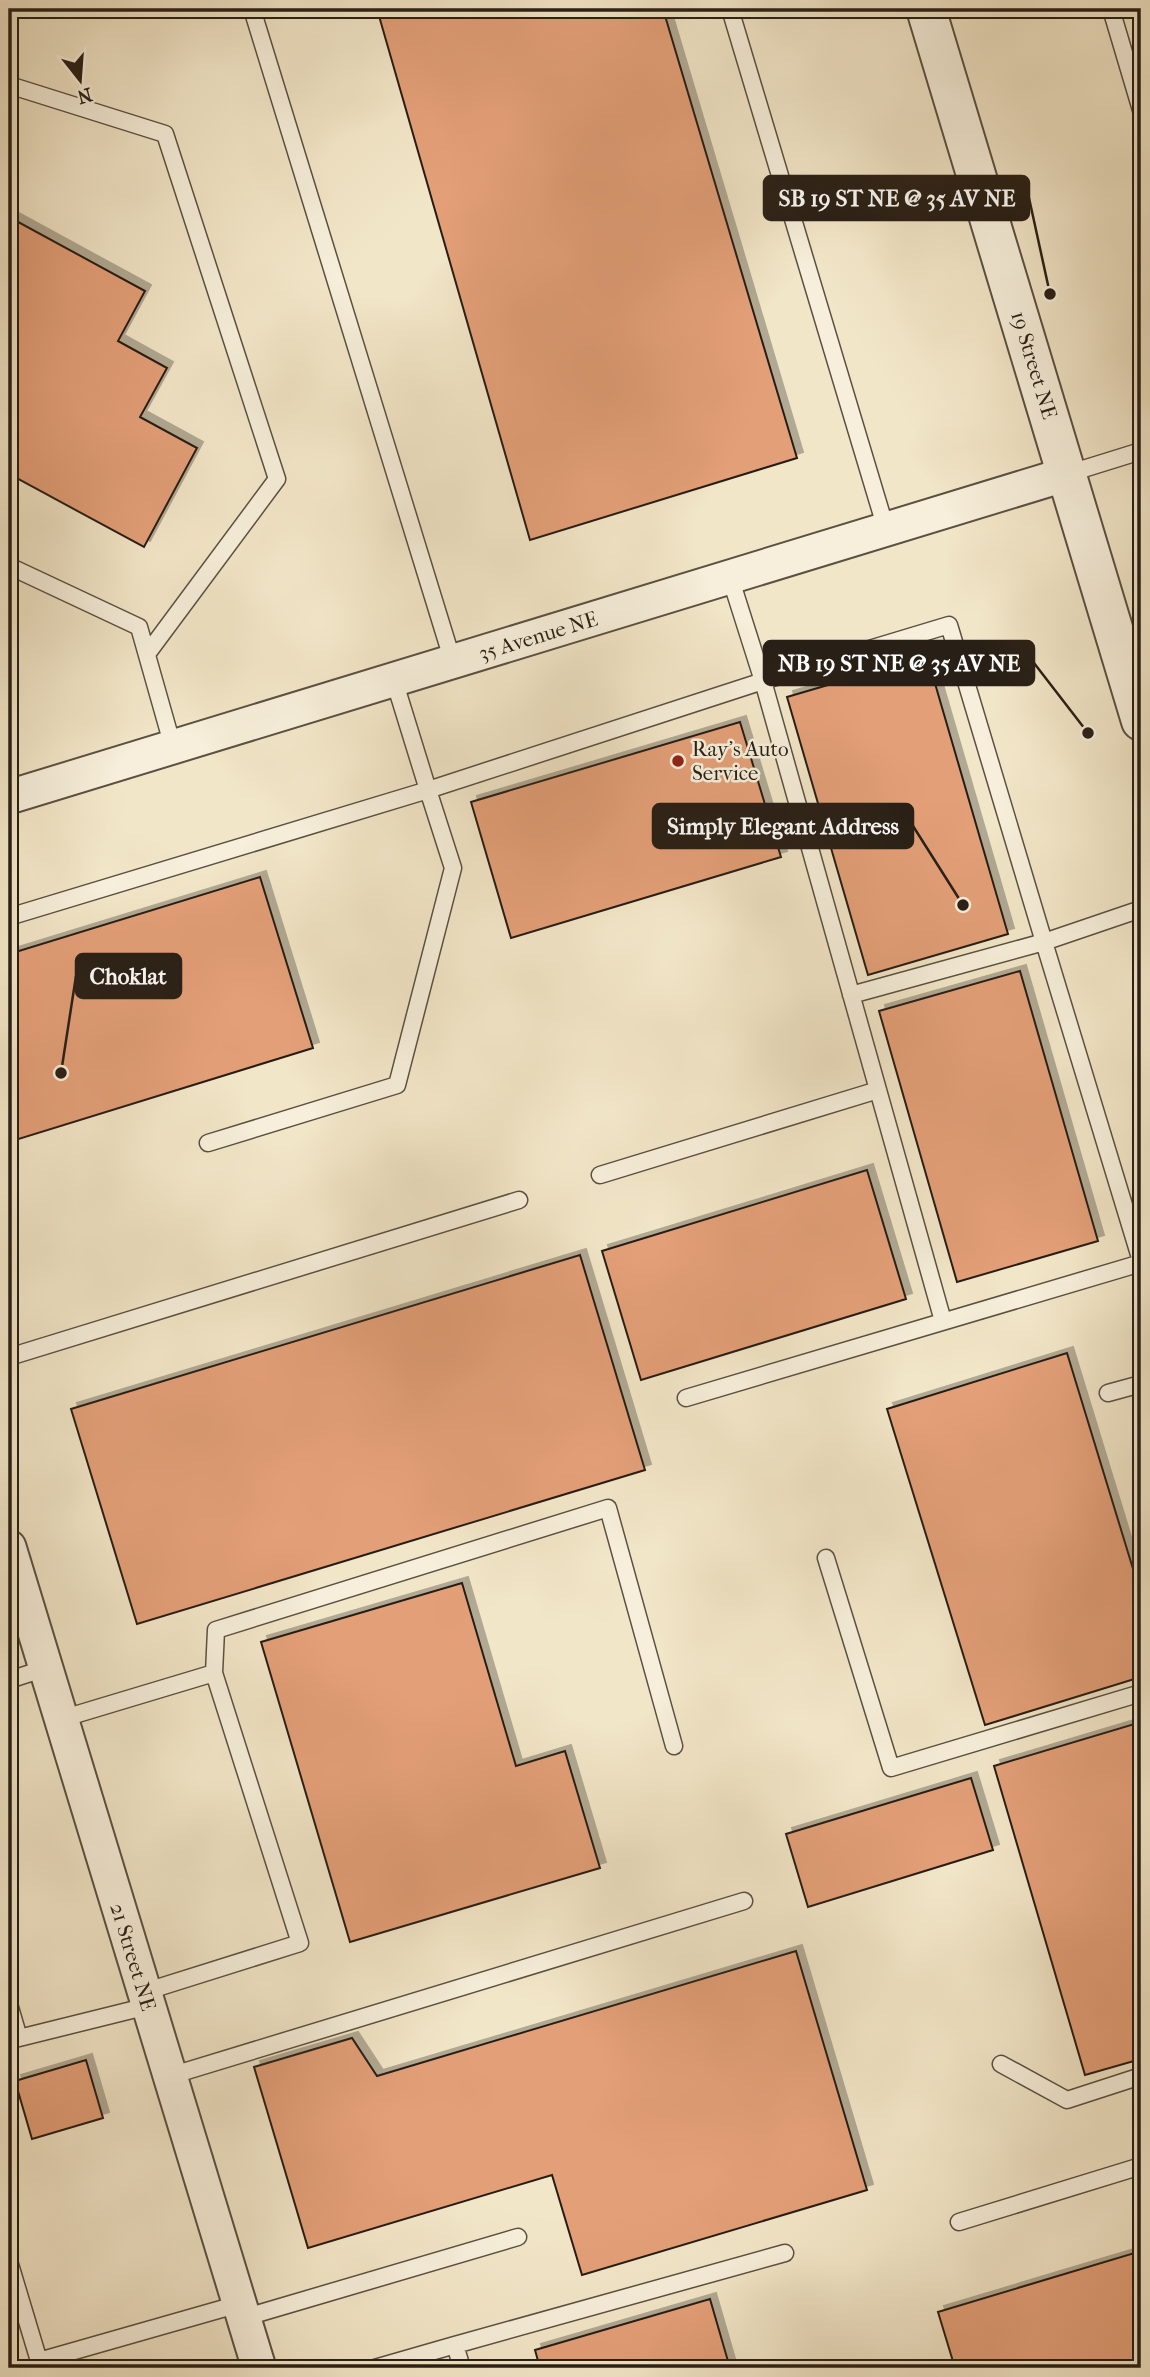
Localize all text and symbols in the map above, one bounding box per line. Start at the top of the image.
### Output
north arrow [46,46,116,116]
text: N [74,83,95,108]
callout: SB 19 ST NE @ 35 AV NE [764,176,1029,220]
text: SB 19 ST NE @ 35 AV NE [779,185,1015,212]
street label: 19 Street NE [1006,308,1062,422]
street label: 35 Avenue NE [476,606,601,665]
callout: NB 19 ST NE @ 35 AV NE [764,641,1034,685]
text: NB 19 ST NE @ 35 AV NE [778,650,1020,677]
place label: Ray's Auto Service [692,737,789,785]
marker: Ray's Auto Service [670,753,686,769]
callout: Simply Elegant Address [653,804,913,848]
text: Simply Elegant Address [667,813,899,840]
callout: Choklat [76,954,181,998]
text: Choklat [90,963,167,990]
street label: 21 Street NE [105,1900,161,2014]

